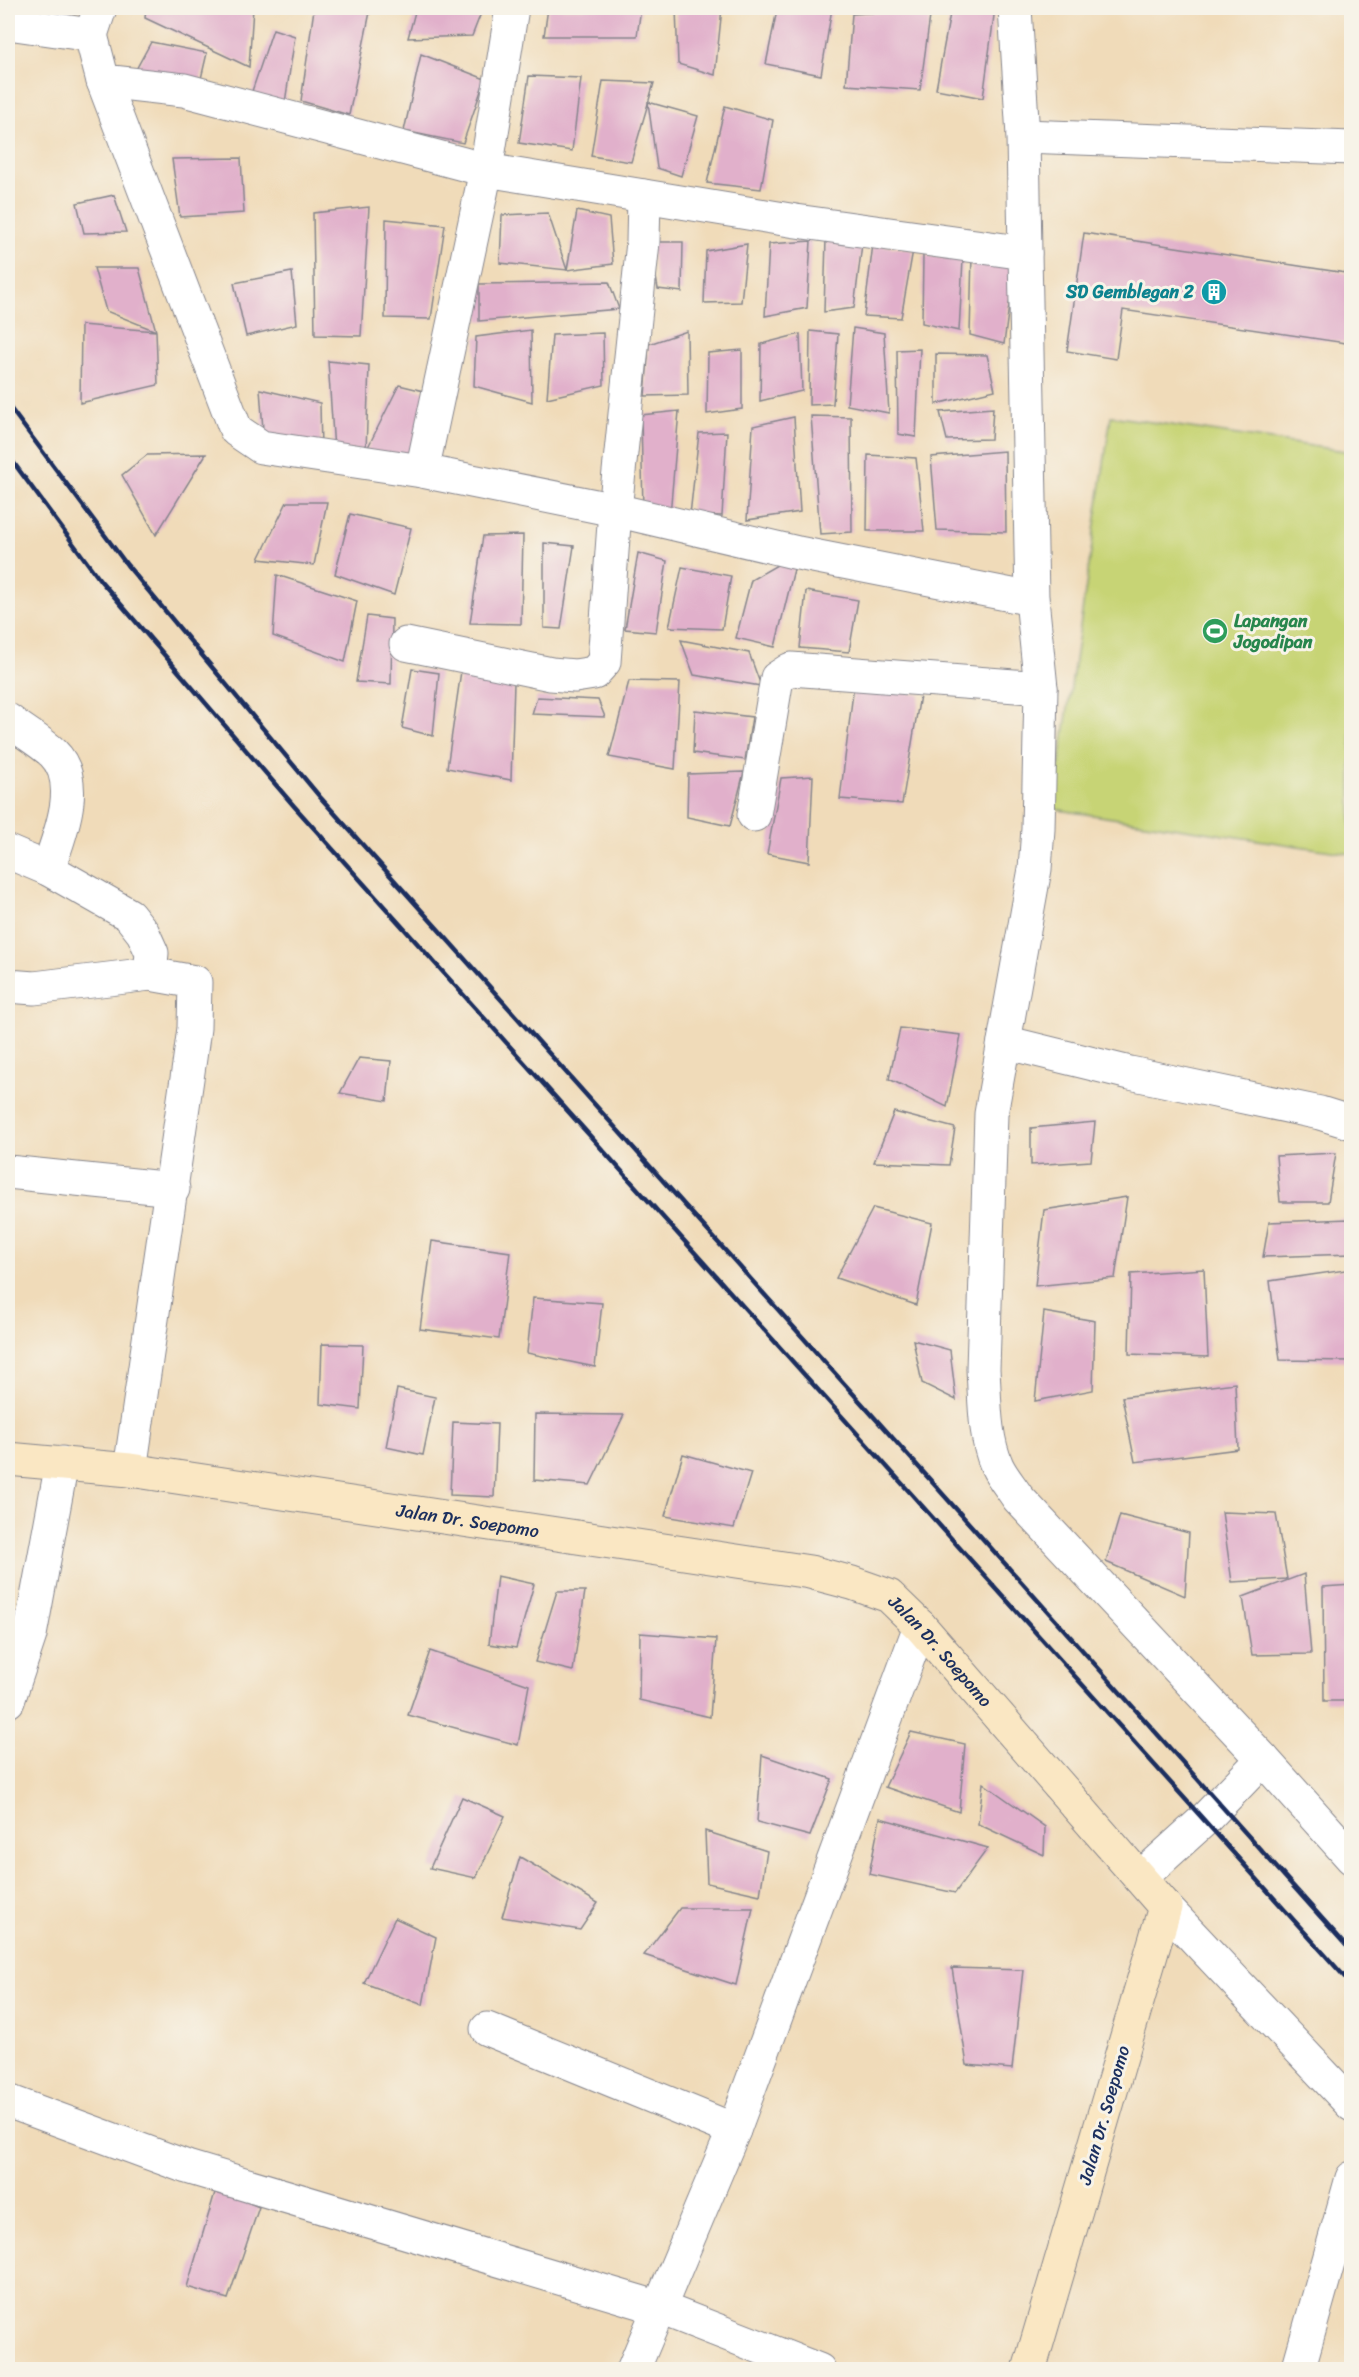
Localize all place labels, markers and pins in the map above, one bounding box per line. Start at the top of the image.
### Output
place label: SD Gemblegan 2 [1065,276,1195,308]
building icon: SD Gemblegan 2 [1199,277,1229,307]
place label: Lapangan Jogodipan [1233,605,1313,658]
sports icon: Lapangan Jogodipan [1200,616,1230,646]

